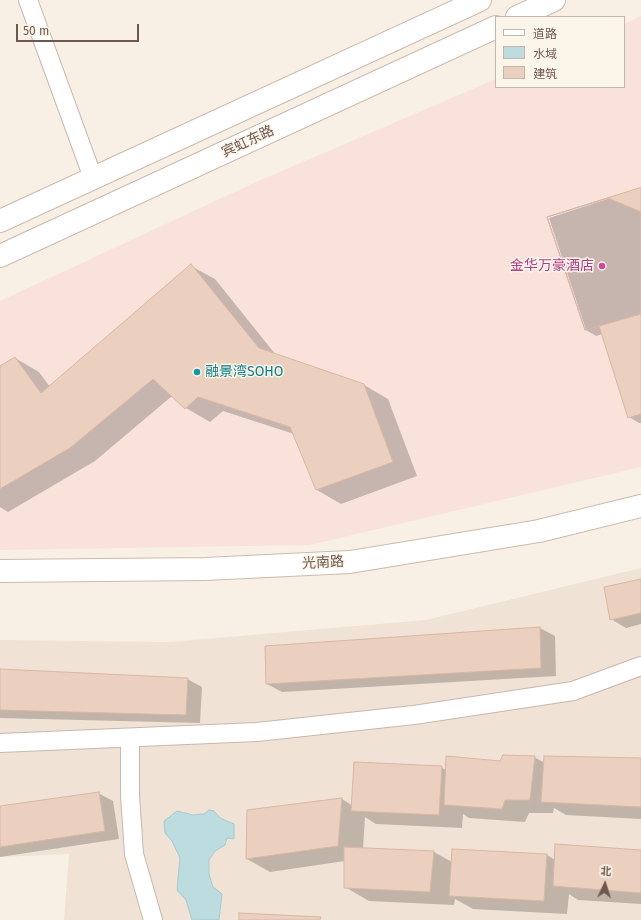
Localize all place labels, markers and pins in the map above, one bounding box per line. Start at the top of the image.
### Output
place label: 金华万豪酒店 [510,258,594,274]
marker: 金华万豪酒店 [597,261,607,271]
place label: 融景湾SOHO [205,364,284,380]
marker: 融景湾SOHO [192,367,202,377]

